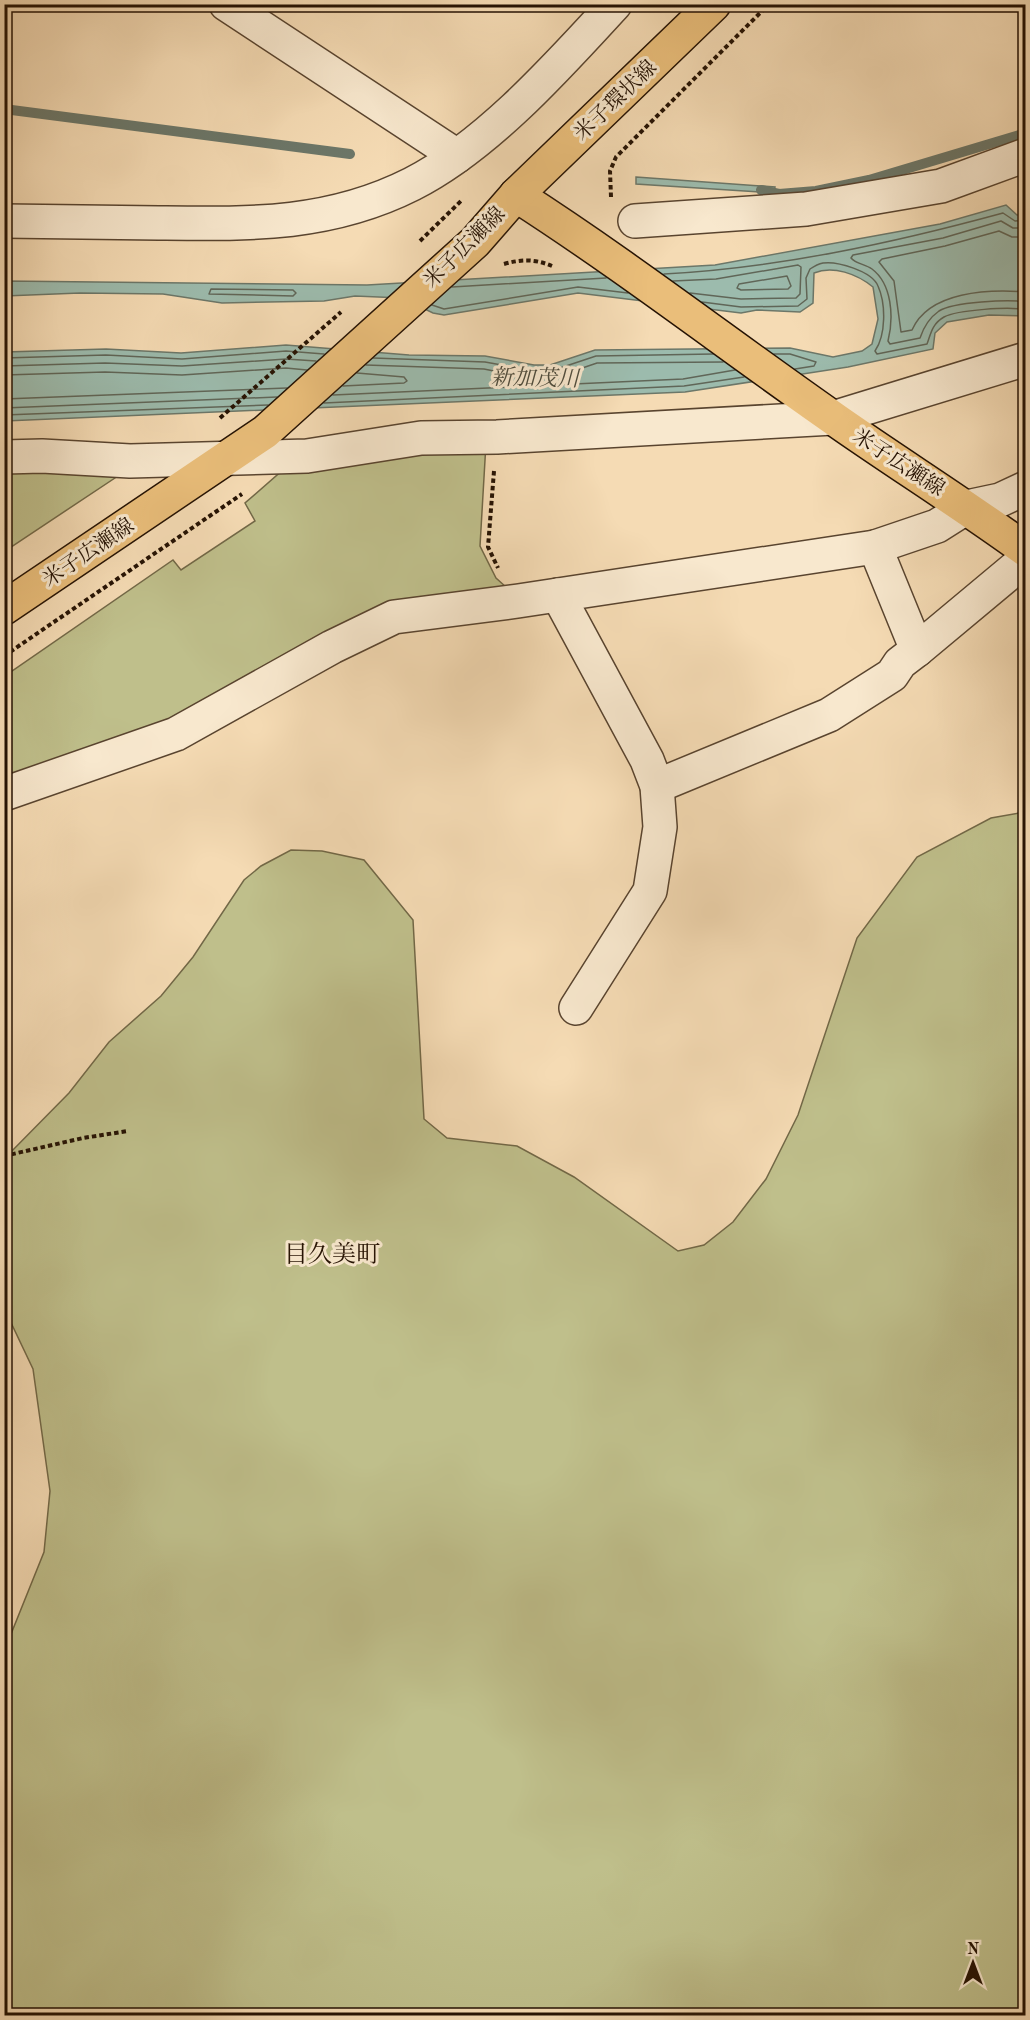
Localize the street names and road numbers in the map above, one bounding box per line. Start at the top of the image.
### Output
street label: 米子環状線 [570,56,661,145]
street label: 米子広瀬線 [419,202,510,293]
street label: 米子広瀬線 [848,424,949,501]
street label: 米子広瀬線 [38,514,138,591]

